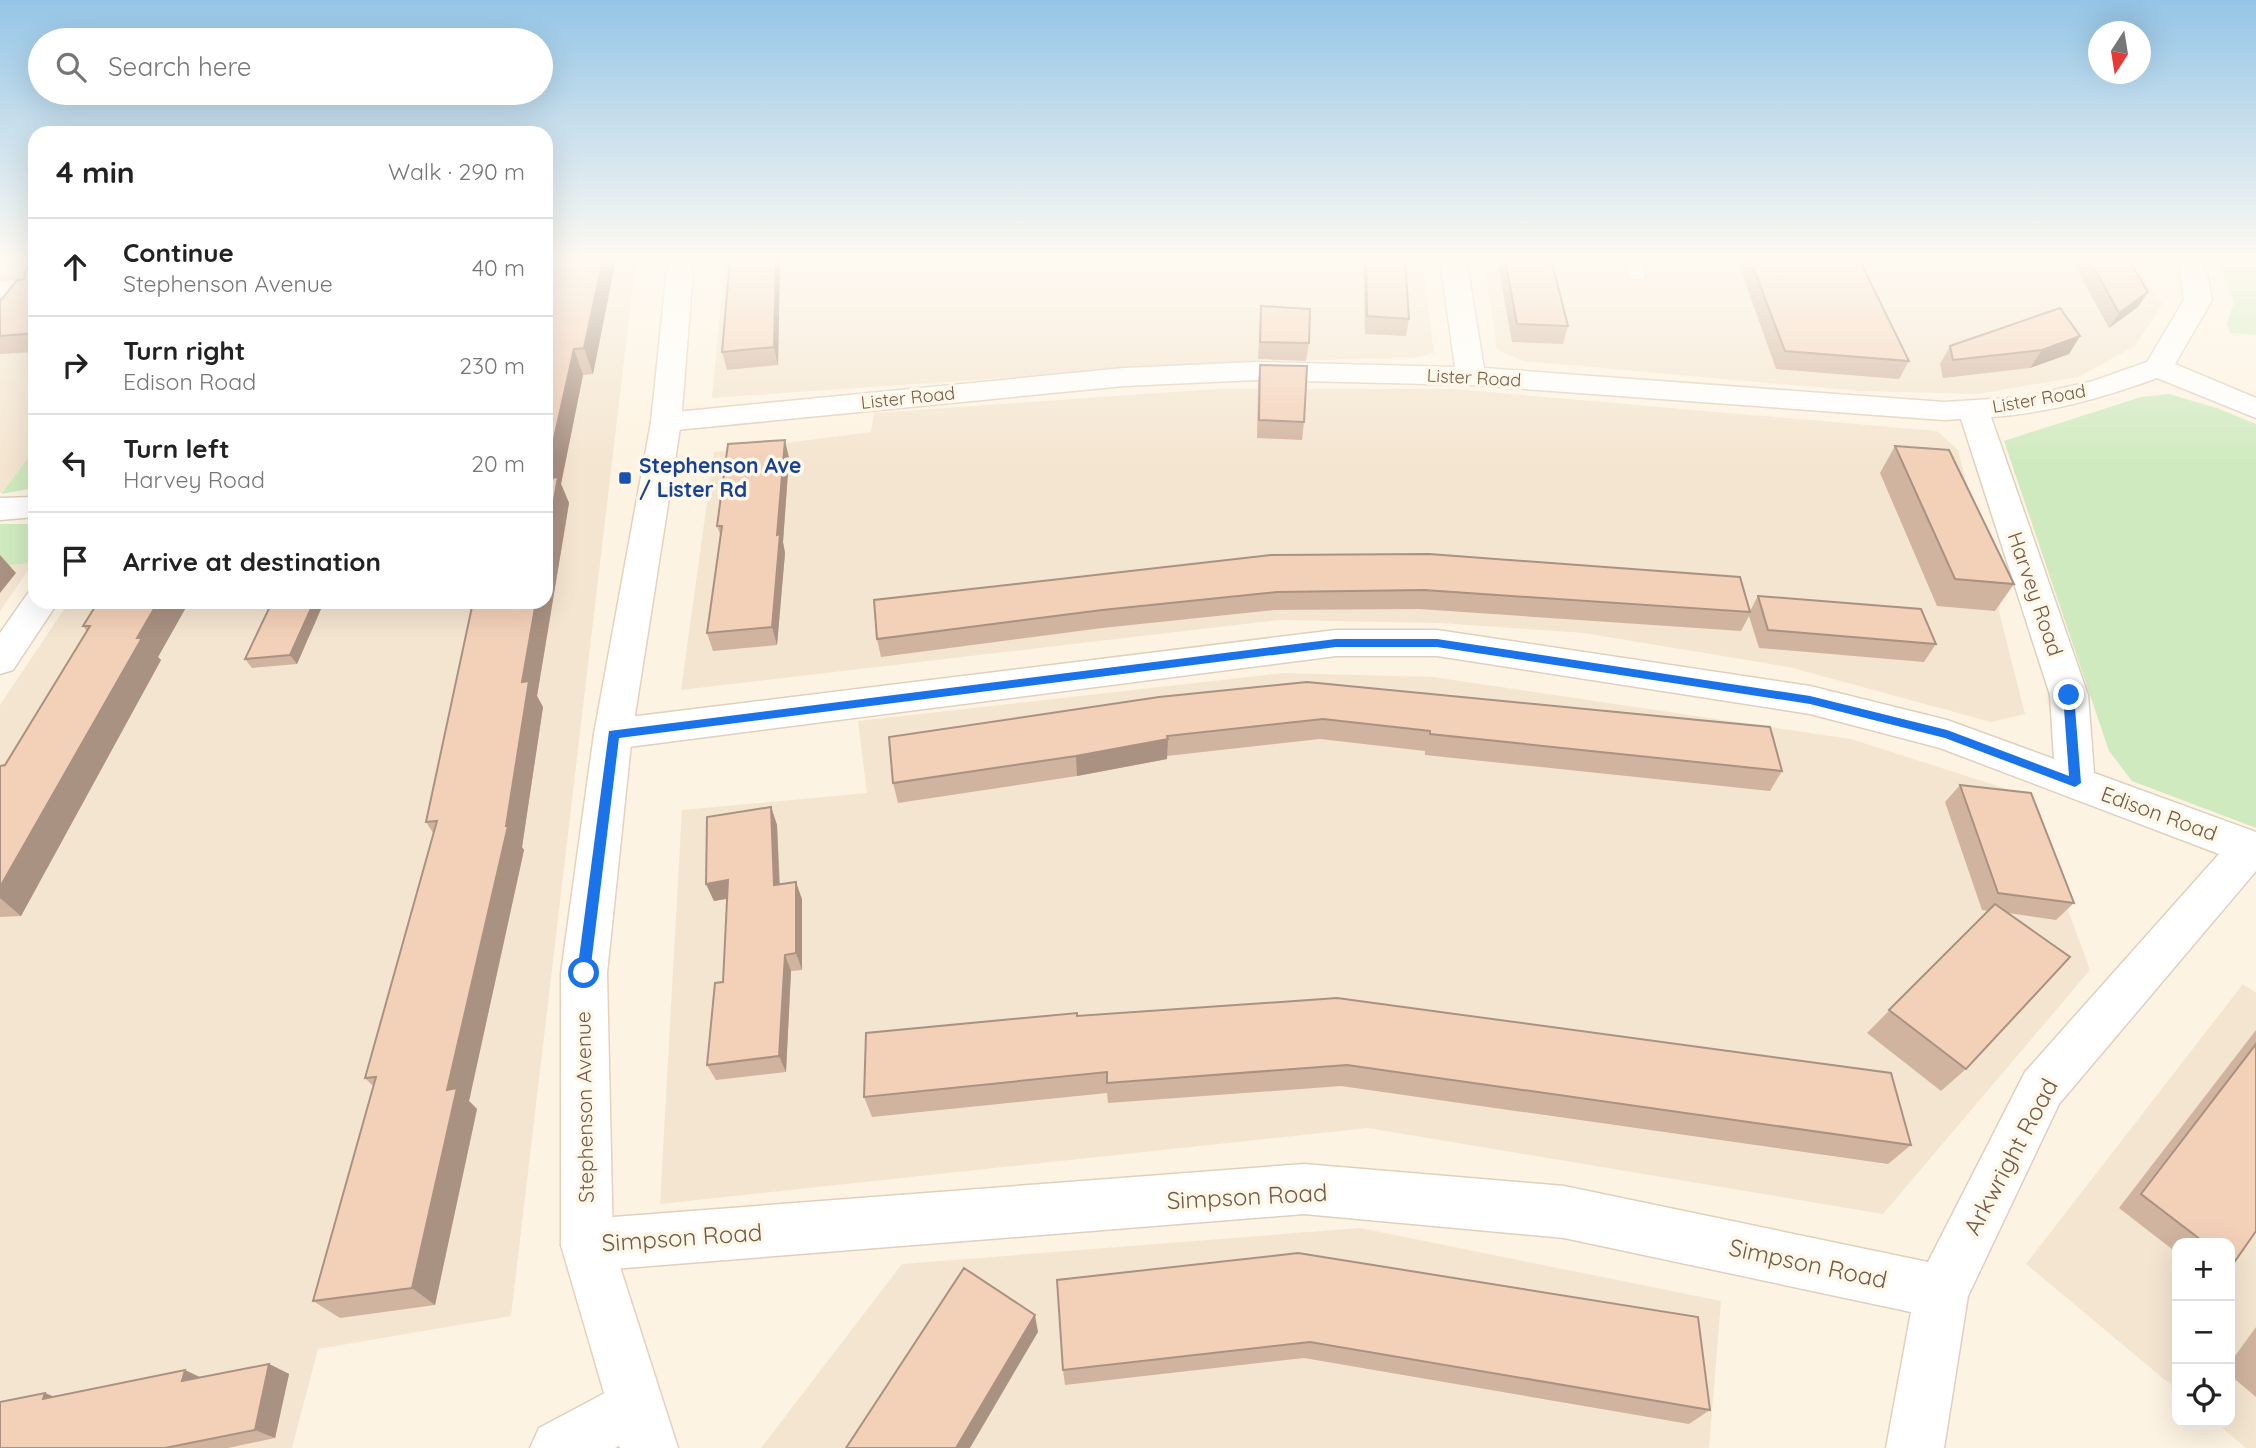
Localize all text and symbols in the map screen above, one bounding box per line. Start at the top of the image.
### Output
north arrow [2088,21,2151,84]
search box [28,28,553,105]
icon: search [52,48,90,86]
text: Search here [108,50,252,83]
text: 4 min [56,153,135,191]
text: Walk · 290 m [388,157,525,186]
text: Continue [123,236,234,269]
icon: ahead [56,248,94,286]
text: 40 m [472,253,525,282]
text: Stephenson Avenue [123,269,333,298]
text: Turn right [123,334,245,367]
icon: right [56,346,94,384]
text: 230 m [459,351,525,380]
street label: Lister Road [1426,364,1522,391]
text: Edison Road [123,367,256,396]
street label: Lister Road [1990,379,2087,418]
street label: Lister Road [860,381,956,414]
text: Turn left [123,432,230,465]
icon: left [56,444,94,482]
text: 20 m [471,449,525,478]
place label: Stephenson Ave / Lister Rd [639,452,801,502]
text: Harvey Road [123,465,265,494]
marker: Stephenson Ave / Lister Rd [617,470,633,486]
street label: Harvey Road [2003,528,2069,659]
icon: arrive [56,542,94,580]
text: Arrive at destination [123,545,381,578]
route end [2053,679,2084,710]
street label: Edison Road [2098,780,2221,846]
route start [568,957,599,988]
street label: Stephenson Avenue [569,1011,599,1203]
street label: Arkwright Road [1956,1073,2064,1240]
street label: Simpson Road [1166,1177,1328,1215]
street label: Simpson Road [601,1216,763,1258]
street label: Simpson Road [1726,1232,1890,1294]
map controls [2172,1238,2235,1427]
button: + [2172,1238,2235,1301]
button: − [2172,1301,2235,1364]
button: locate [2172,1364,2235,1427]

